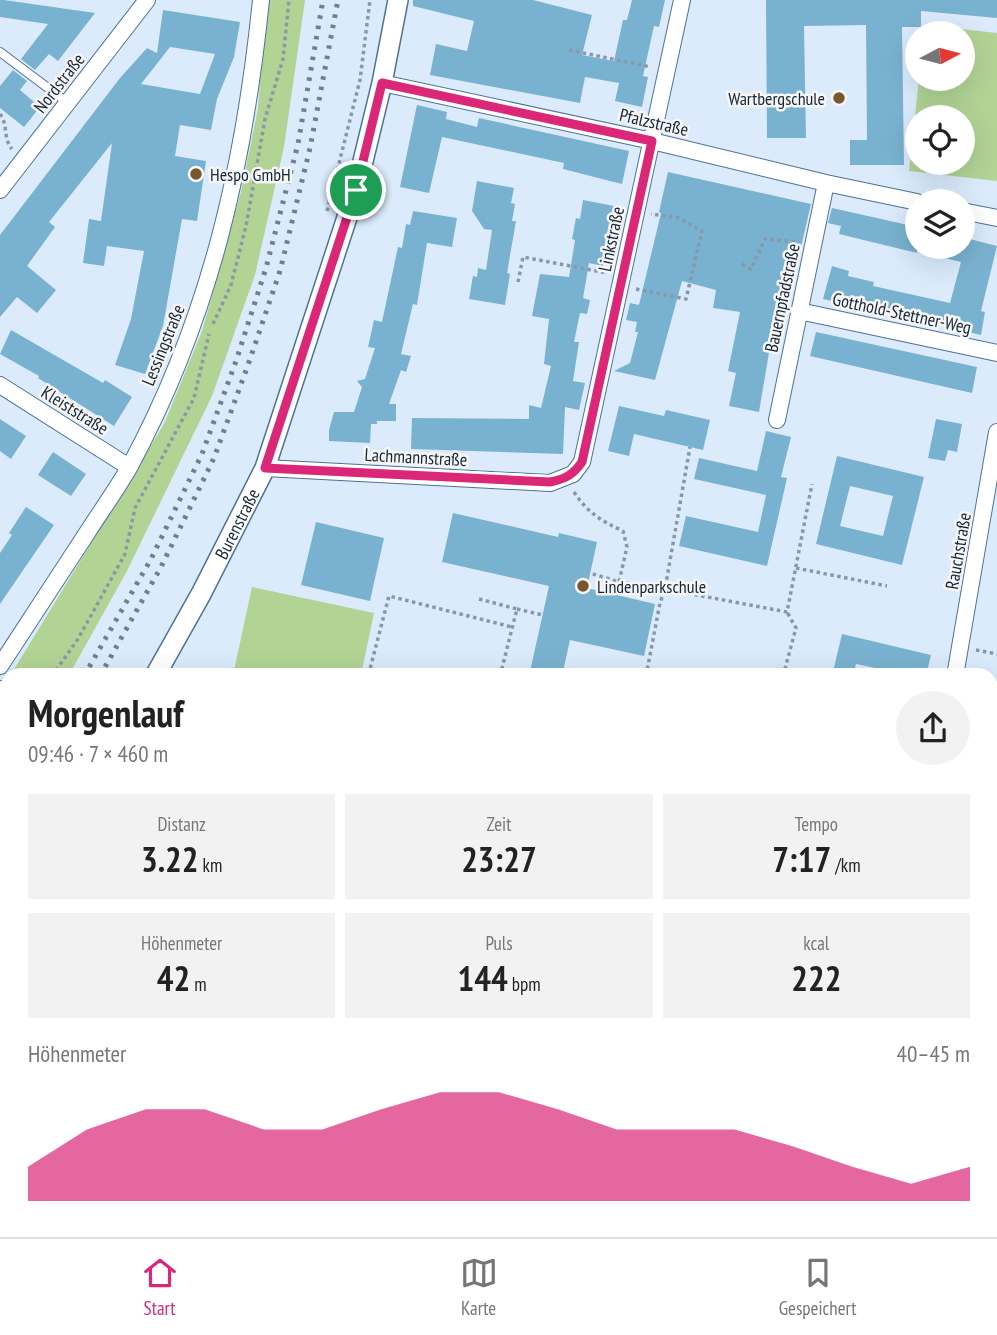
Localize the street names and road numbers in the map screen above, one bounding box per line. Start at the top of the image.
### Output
street label: Nordstraße [29,49,89,117]
street label: Pfalzstraße [617,103,691,141]
street label: Linkstraße [593,204,629,274]
street label: Bauernpfadstraße [759,242,805,354]
street label: Gotthold-Stettner-Weg [831,287,973,339]
street label: Lessingstraße [136,301,190,389]
street label: Kleiststraße [37,380,113,440]
street label: Lachmannstraße [364,443,468,471]
street label: Burenstraße [209,484,264,563]
street label: Rauchstraße [940,511,976,591]

